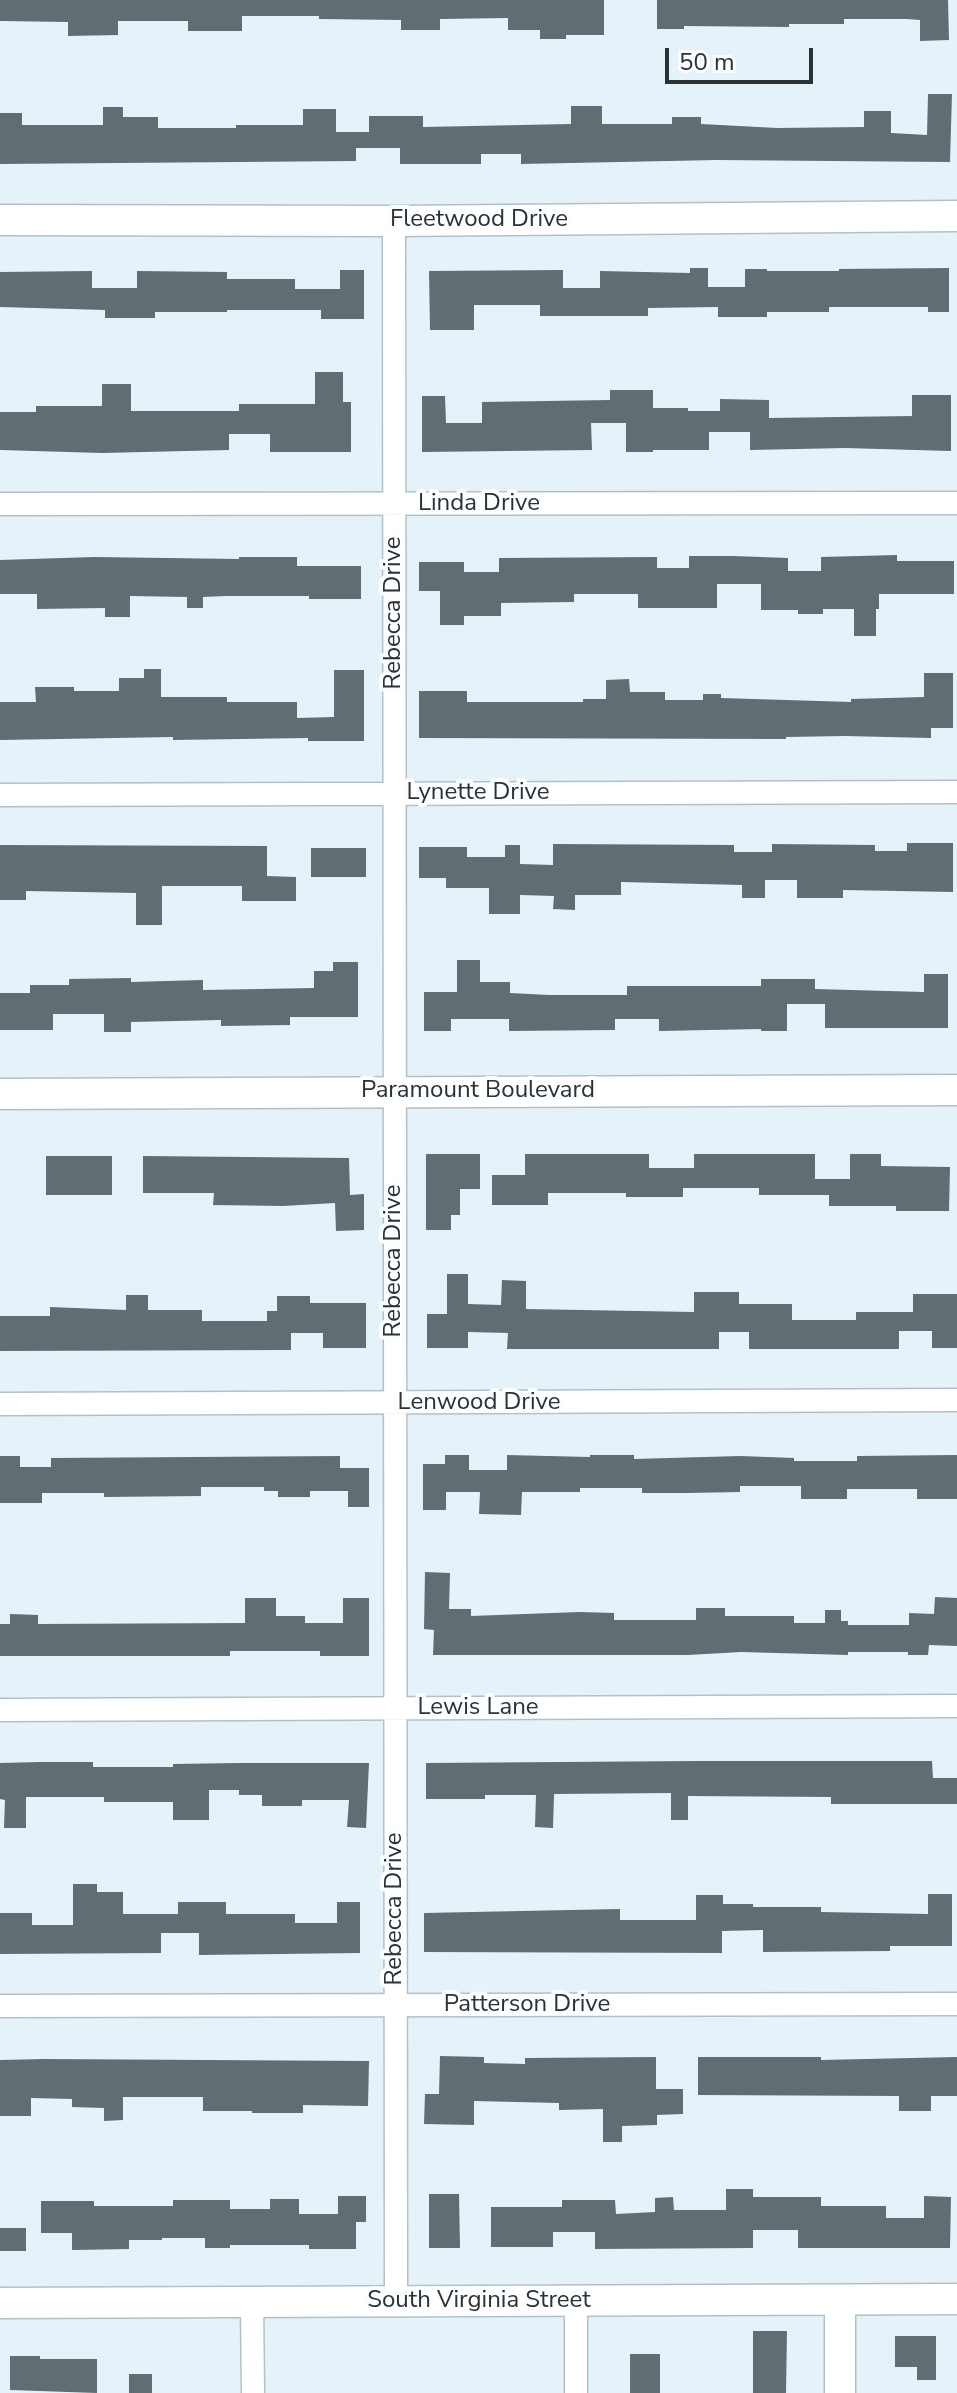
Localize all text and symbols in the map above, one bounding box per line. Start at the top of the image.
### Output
scale bar [669,32,817,82]
text: 50 m [679,46,735,78]
street label: Fleetwood Drive [390,206,568,234]
street label: Linda Drive [418,490,540,518]
street label: Rebecca Drive [380,536,408,690]
street label: Lynette Drive [407,779,549,807]
street label: Paramount Boulevard [361,1077,595,1105]
street label: Rebecca Drive [380,1184,408,1338]
street label: Lenwood Drive [398,1389,560,1417]
street label: Lewis Lane [417,1694,539,1722]
street label: Rebecca Drive [381,1832,409,1986]
street label: Patterson Drive [444,1991,610,2019]
street label: South Virginia Street [367,2287,591,2315]

